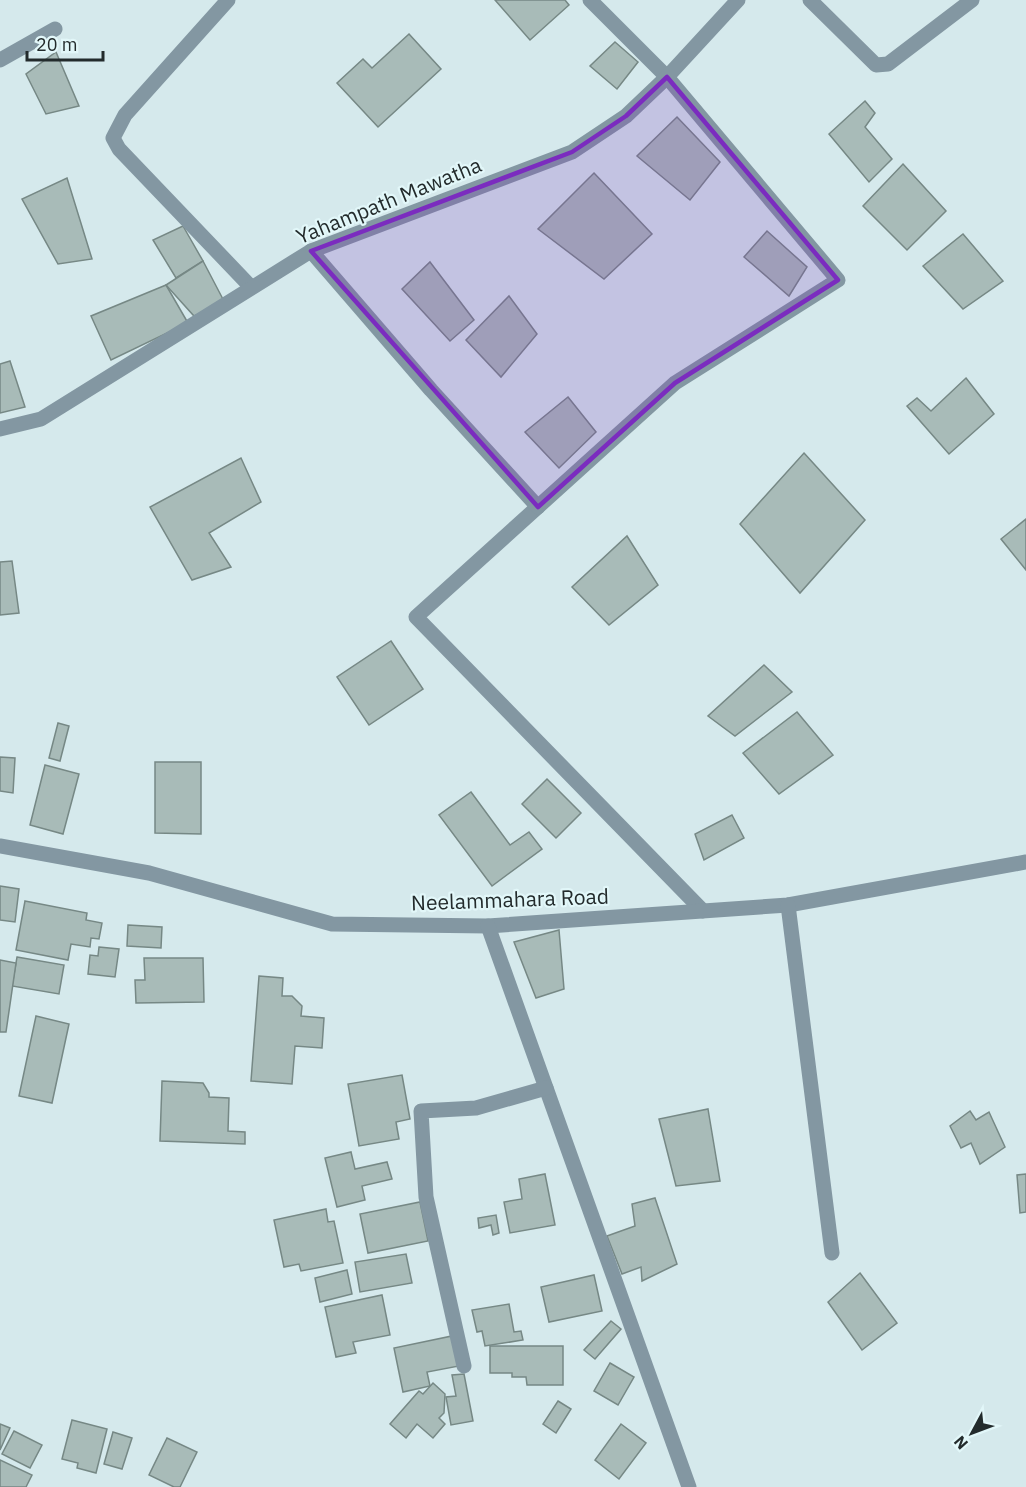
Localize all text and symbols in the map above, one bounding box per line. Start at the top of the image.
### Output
scale bar [27,24,104,62]
text: 20 m [36,33,78,56]
street label: Yahampath Mawatha [292,150,485,250]
street label: Neelammahara Road [411,882,609,916]
north arrow [942,1403,1002,1463]
text: N [949,1432,972,1454]

